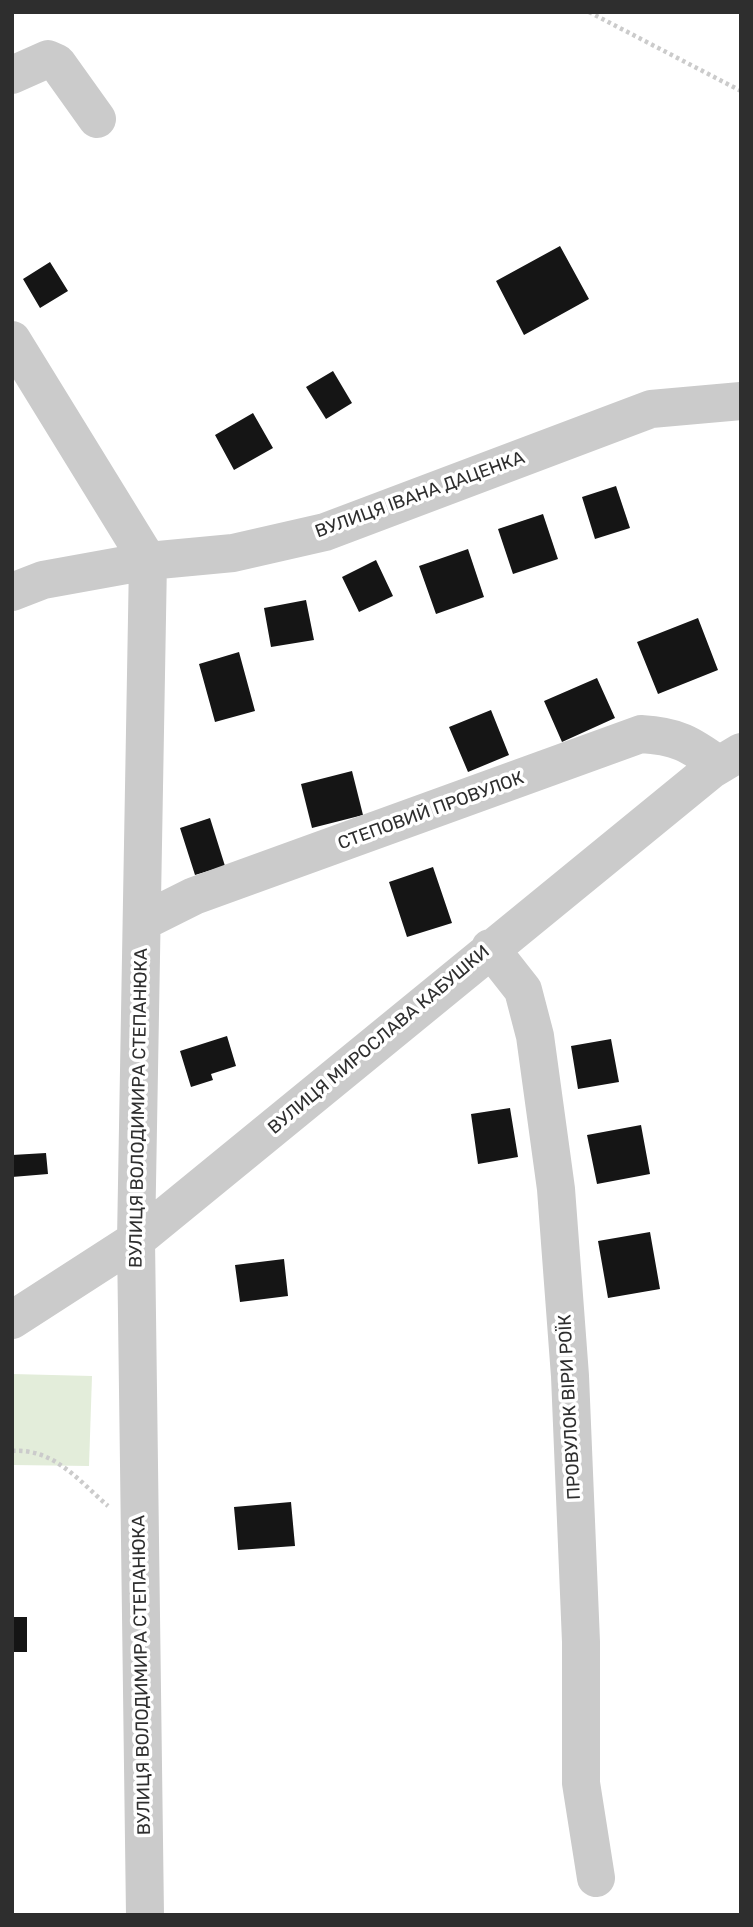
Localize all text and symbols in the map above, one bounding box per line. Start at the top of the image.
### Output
street label: ВУЛИЦЯ ІВАНА ДАЦЕНКА [312,447,528,543]
street label: СТЕПОВИЙ ПРОВУЛОК [335,767,527,855]
street label: ВУЛИЦЯ МИРОСЛАВА КАБУШКИ [264,941,494,1139]
street label: ВУЛИЦЯ ВОЛОДИМИРА СТЕПАНЮКА [125,948,153,1268]
street label: ПРОВУЛОК ВІРИ РОЇК [554,1314,586,1500]
street label: ВУЛИЦЯ ВОЛОДИМИРА СТЕПАНЮКА [128,1515,156,1835]

